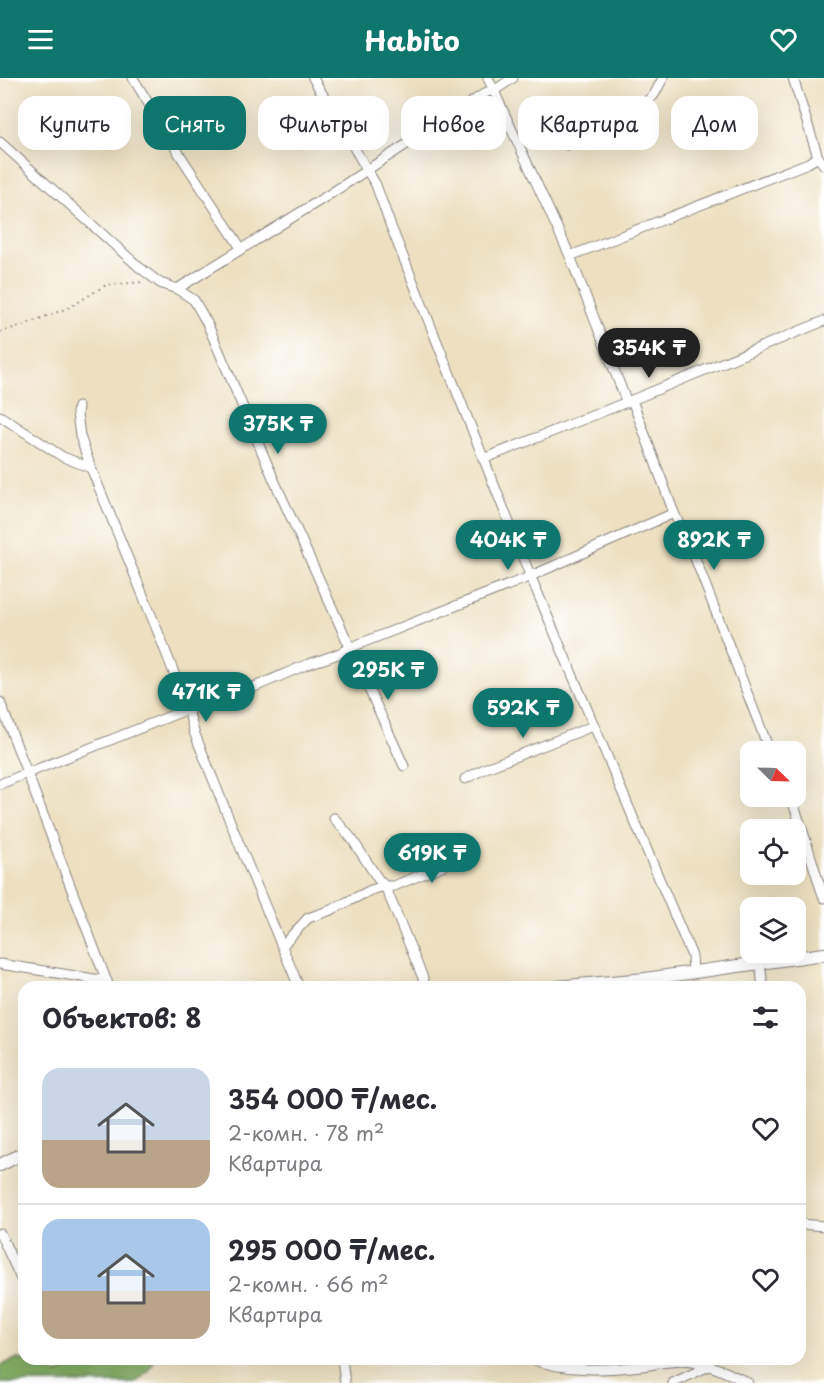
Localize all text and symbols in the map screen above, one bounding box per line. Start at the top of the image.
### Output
text: Habito [364,19,460,60]
icon: menu [24,23,57,56]
icon: heart [767,23,800,56]
chip: Купить [18,96,131,150]
chip: Снять [143,96,246,150]
chip: Фильтры [258,96,389,150]
chip: Новое [401,96,506,150]
chip: Квартира [518,96,659,150]
chip: Дом [671,96,758,150]
pin: 354K ₸ [600,328,698,379]
text: 354K ₸ [612,332,686,362]
pin: 375K ₸ [229,404,327,455]
text: 375K ₸ [243,408,313,438]
pin: 404K ₸ [459,520,557,571]
pin: 892K ₸ [665,520,763,571]
text: 404K ₸ [470,524,546,554]
text: 892K ₸ [677,524,751,554]
pin: 295K ₸ [339,650,437,701]
text: 295K ₸ [352,654,424,684]
pin: 471K ₸ [157,672,255,723]
text: 471K ₸ [172,676,240,706]
pin: 592K ₸ [474,688,572,739]
text: 592K ₸ [487,692,559,722]
north arrow [740,741,806,807]
map controls [740,741,806,963]
button: locate [740,819,806,885]
pin: 619K ₸ [383,833,481,884]
text: 619K ₸ [398,837,466,867]
button: layers [740,897,806,963]
text: Объектов: 8 [42,998,202,1037]
icon: filters [749,1001,782,1034]
text: 354 000 ₸/мес. [228,1079,437,1118]
icon: home [90,1092,162,1164]
icon: heart [749,1112,782,1145]
text: 2-комн. · 78 m² [228,1118,384,1148]
text: Квартира [228,1148,322,1178]
text: 295 000 ₸/мес. [228,1230,435,1269]
icon: home [90,1243,162,1315]
icon: heart [749,1263,782,1296]
text: 2-комн. · 66 m² [228,1269,389,1299]
text: Квартира [228,1299,322,1329]

